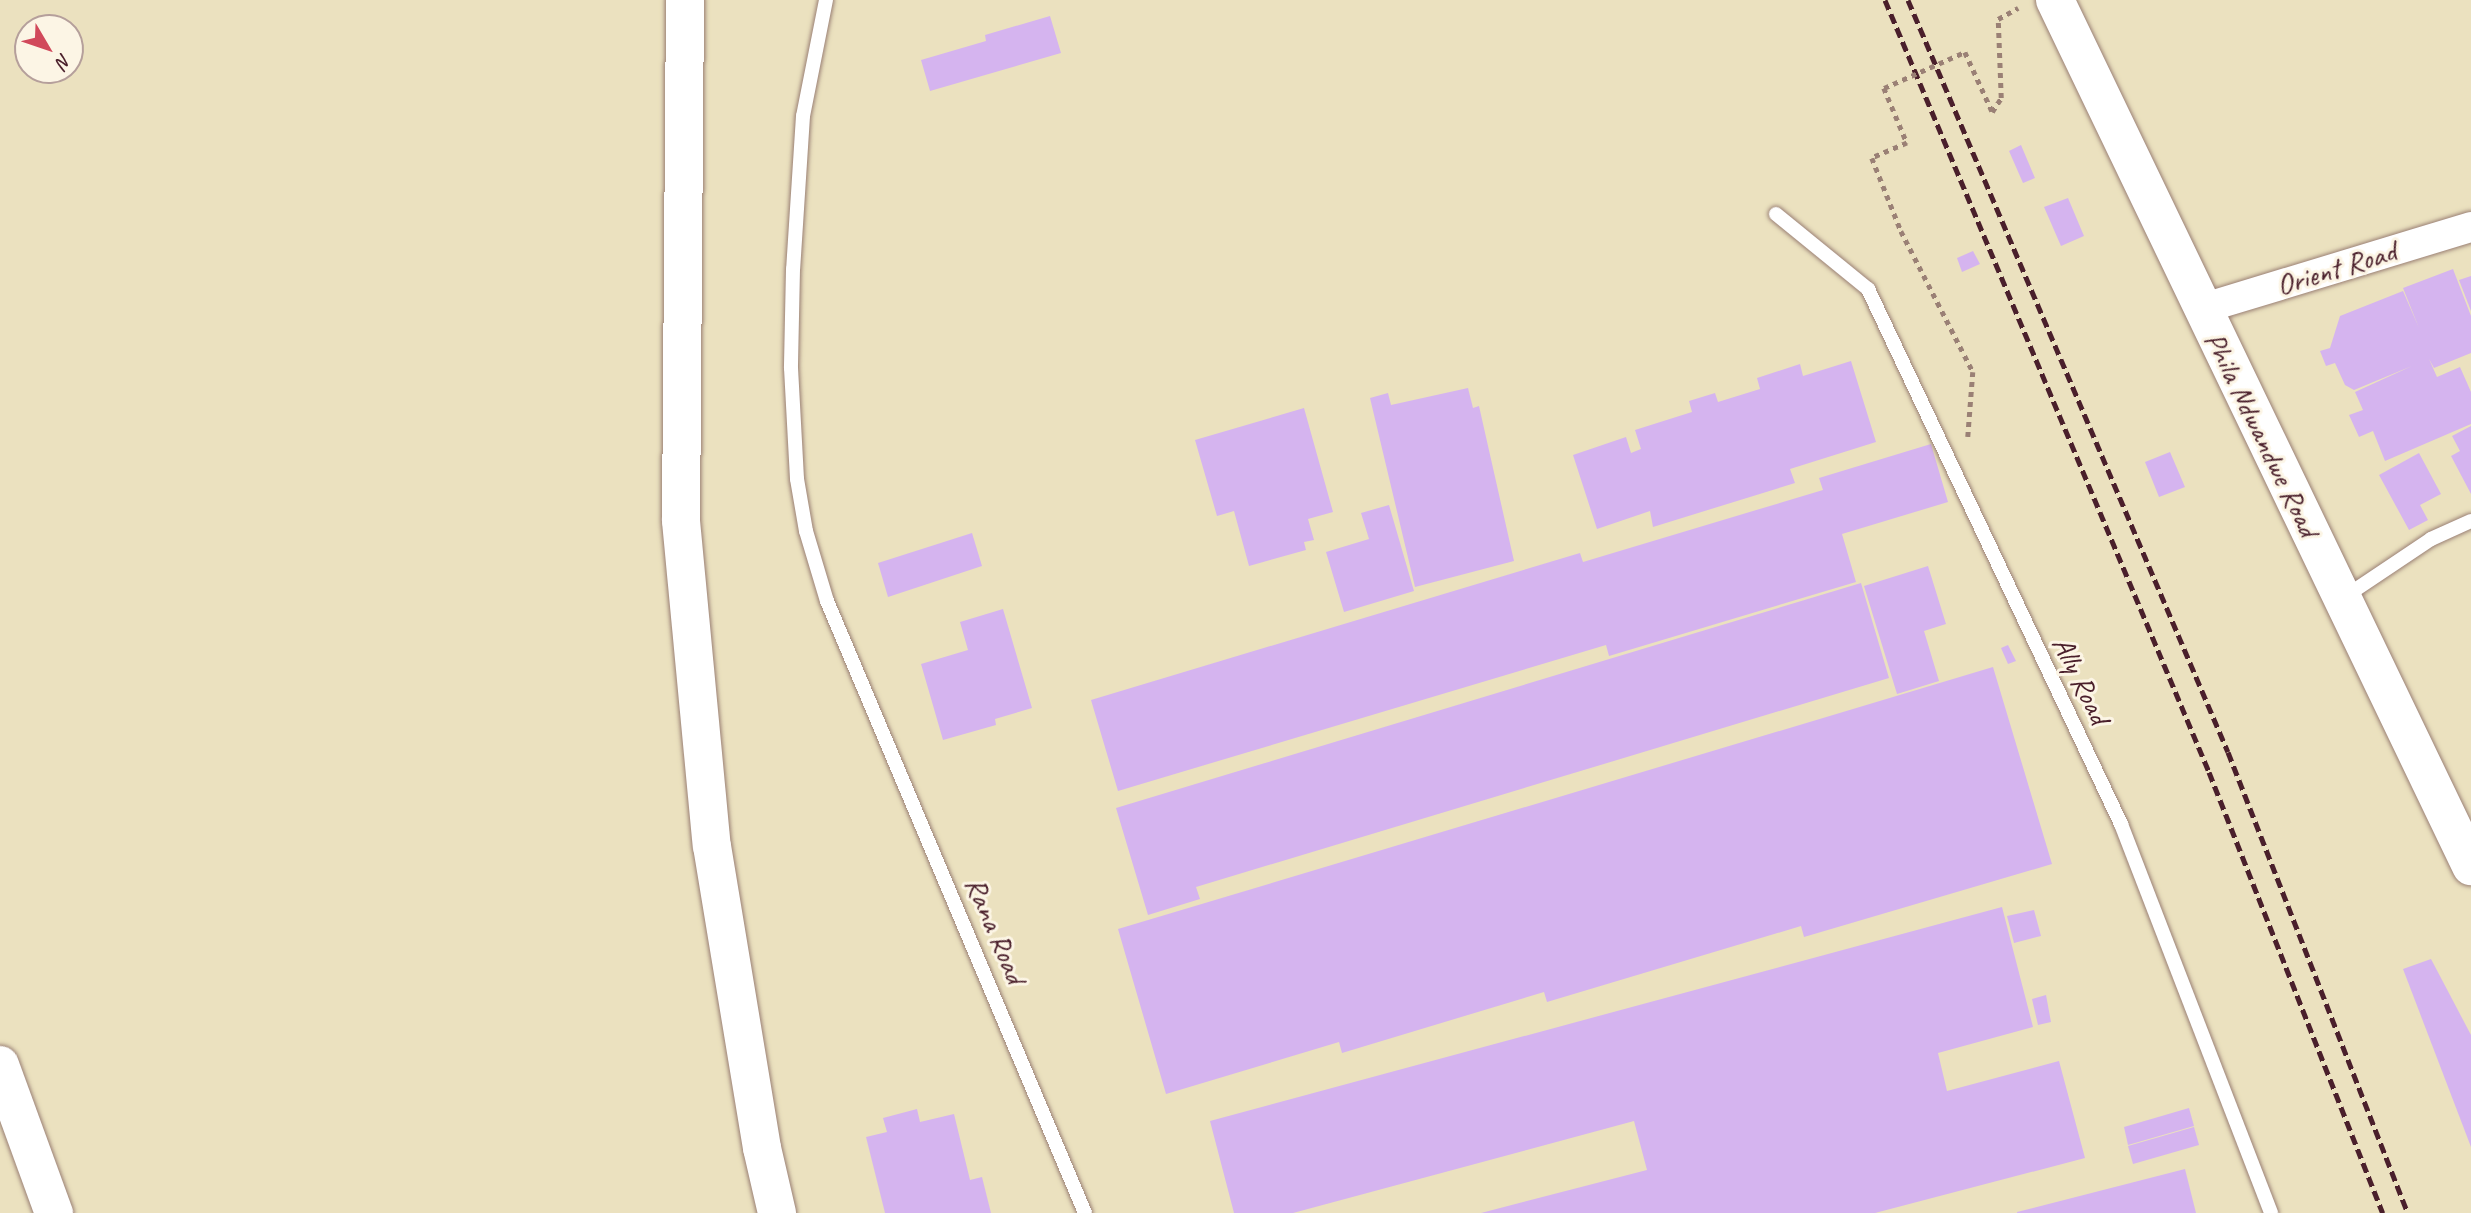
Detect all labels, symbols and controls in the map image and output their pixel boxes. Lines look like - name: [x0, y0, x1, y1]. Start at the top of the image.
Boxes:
- north arrow: [14, 14, 84, 84]
- text: N: [51, 49, 77, 73]
- street label: Orient Road: [2272, 233, 2400, 303]
- street label: Phila Ndwandwe Road: [2197, 325, 2327, 543]
- street label: Ally Road: [2044, 630, 2118, 730]
- street label: Rana Road: [958, 871, 1034, 989]

